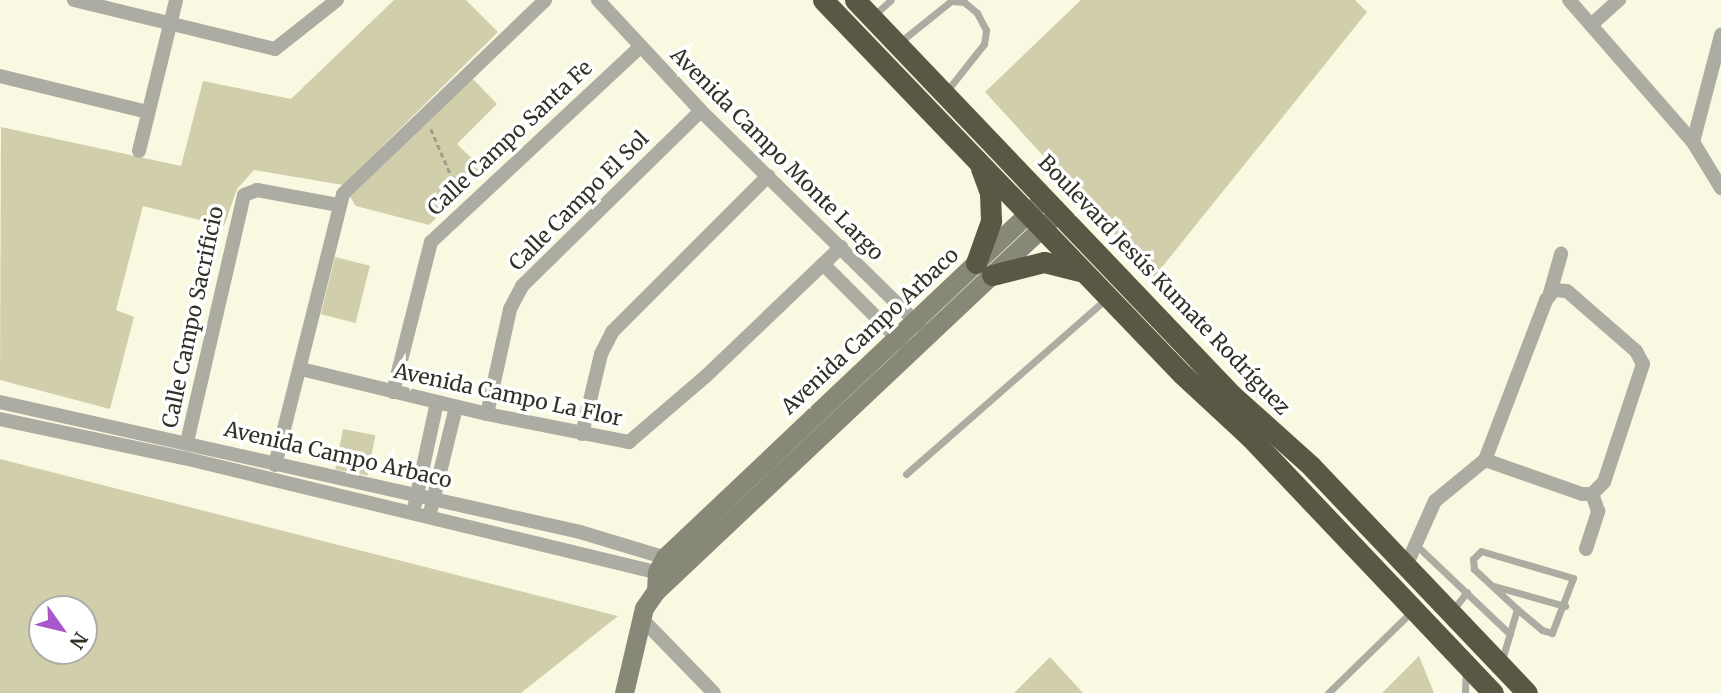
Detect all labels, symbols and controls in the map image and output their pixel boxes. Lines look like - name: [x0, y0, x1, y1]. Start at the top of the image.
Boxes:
- street label: Avenida Campo Monte Largo: [665, 42, 889, 266]
- street label: Calle Campo Santa Fe: [423, 55, 597, 221]
- street label: Calle Campo El Sol: [504, 126, 654, 276]
- street label: Boulevard Jesús Kumate Rodríguez: [1033, 150, 1295, 420]
- street label: Calle Campo Sacrificio: [157, 204, 229, 430]
- street label: Avenida Campo Arbaco: [776, 242, 964, 420]
- street label: Avenida Campo La Flor: [391, 358, 625, 432]
- street label: Avenida Campo Arbaco: [222, 417, 454, 493]
- north arrow: [28, 595, 98, 665]
- text: N: [65, 628, 93, 654]

